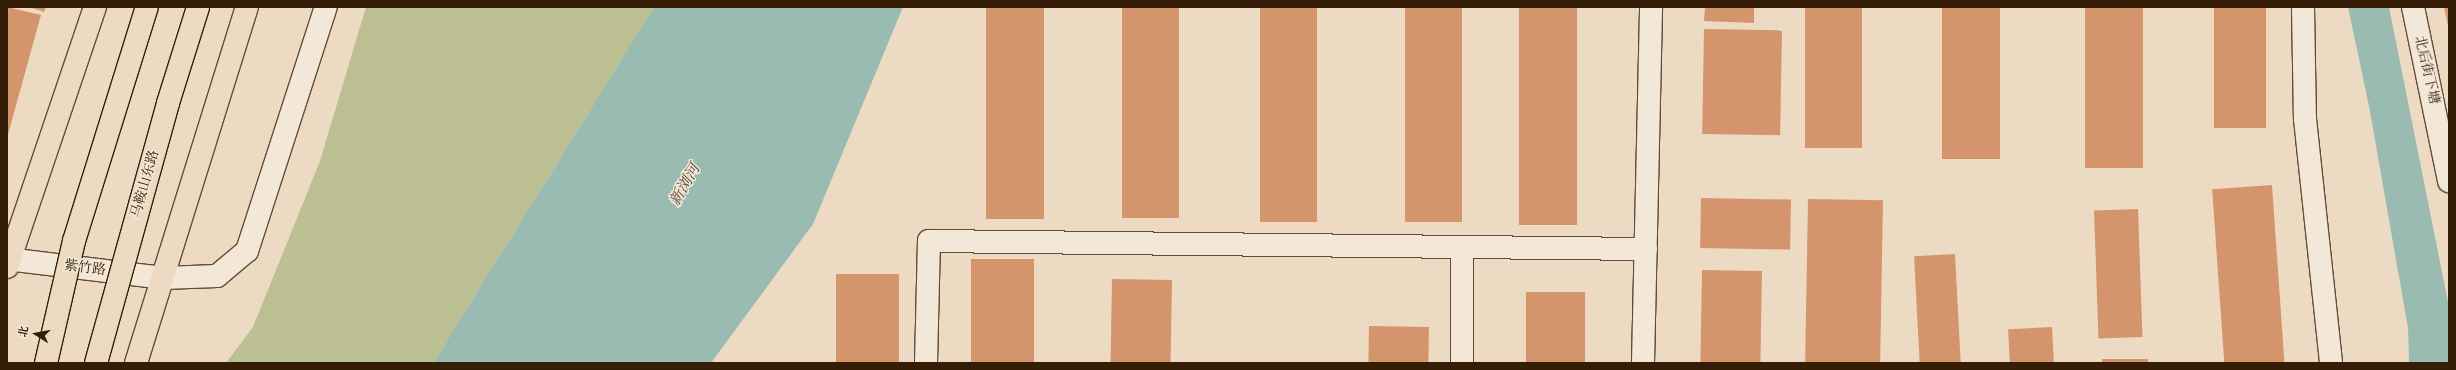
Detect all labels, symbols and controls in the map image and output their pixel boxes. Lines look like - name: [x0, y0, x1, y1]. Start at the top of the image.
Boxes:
- street label: 北后街下塘: [2411, 34, 2443, 106]
- street label: 马鞍山东路: [127, 148, 163, 220]
- water label: 新浏河: [666, 161, 704, 209]
- street label: 紫竹路: [63, 257, 107, 279]
- north arrow: [16, 314, 56, 354]
- text: 北: [15, 325, 32, 338]

